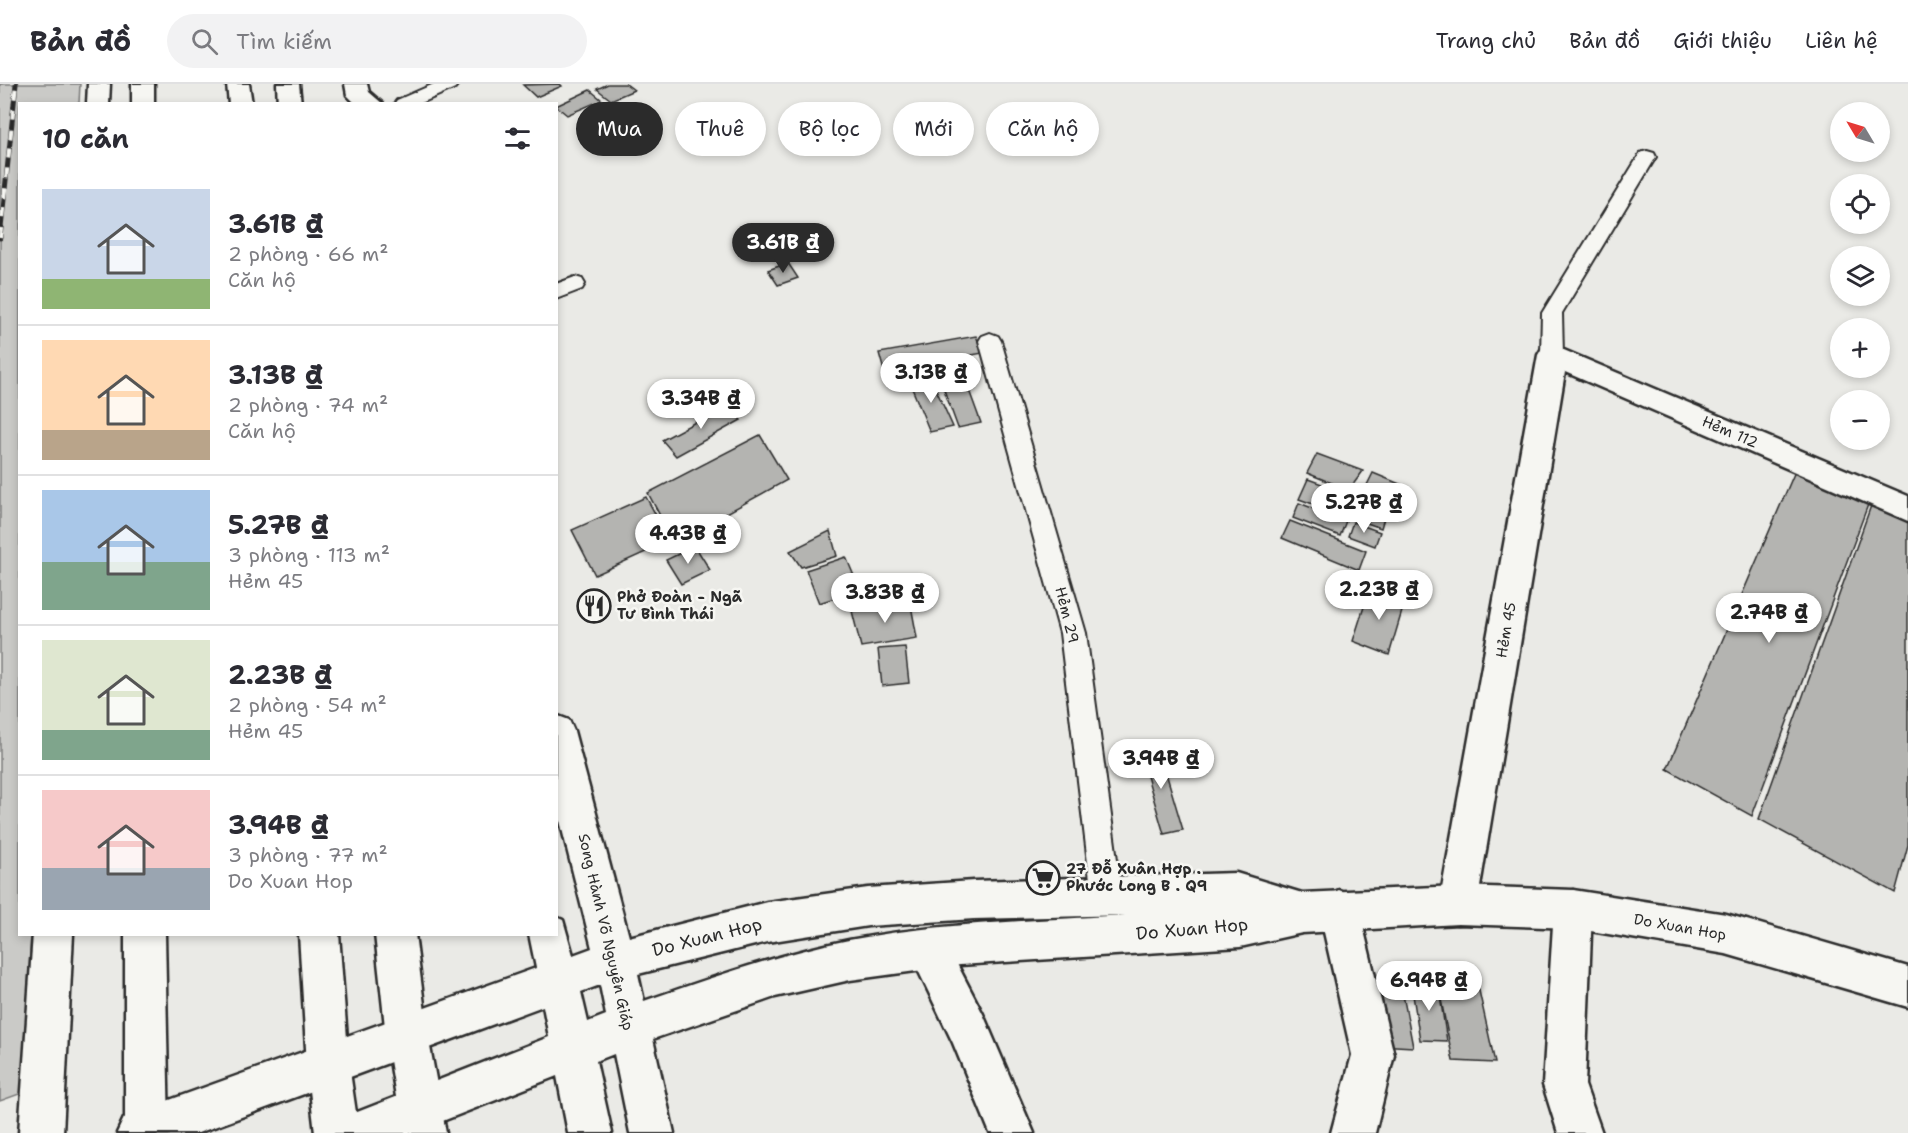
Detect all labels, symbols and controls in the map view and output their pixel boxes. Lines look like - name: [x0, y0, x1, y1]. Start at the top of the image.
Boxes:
- search box: [167, 14, 587, 68]
- text: Bản đồ: [30, 22, 131, 60]
- icon: search: [188, 25, 221, 58]
- text: Tìm kiếm: [236, 27, 332, 56]
- text: Trang chủ: [1436, 27, 1536, 55]
- text: Bản đồ: [1569, 27, 1640, 55]
- text: Giới thiệu: [1673, 27, 1772, 55]
- text: Liên hệ: [1805, 27, 1878, 55]
- chip: Mua: [576, 102, 663, 156]
- chip: Thuê: [675, 102, 766, 156]
- chip: Bộ lọc: [778, 102, 881, 156]
- chip: Mới: [893, 102, 974, 156]
- chip: Căn hộ: [986, 102, 1099, 156]
- north arrow: [1830, 102, 1890, 162]
- map controls: [1830, 102, 1890, 450]
- text: 10 căn: [42, 121, 129, 156]
- icon: filters: [501, 122, 534, 155]
- button: locate: [1830, 174, 1890, 234]
- text: 3.61B ₫: [228, 206, 324, 241]
- icon: home: [90, 213, 162, 285]
- pin: 3.61B ₫: [728, 223, 838, 274]
- text: 3.61B ₫: [746, 229, 820, 255]
- text: 2 phòng · 66 m²: [228, 241, 388, 267]
- button: layers: [1830, 246, 1890, 306]
- text: Căn hộ: [228, 267, 296, 293]
- button: +: [1830, 318, 1890, 378]
- pin: 3.13B ₫: [876, 353, 986, 404]
- text: 3.13B ₫: [228, 357, 323, 392]
- text: 3.13B ₫: [894, 359, 968, 385]
- icon: home: [90, 364, 162, 436]
- pin: 3.34B ₫: [646, 379, 756, 430]
- text: 3.34B ₫: [661, 385, 741, 411]
- button: −: [1830, 390, 1890, 450]
- text: 2 phòng · 74 m²: [228, 392, 388, 418]
- street label: Hẻm 112: [1699, 411, 1761, 453]
- text: Căn hộ: [228, 418, 296, 444]
- pin: 5.27B ₫: [1309, 483, 1419, 534]
- text: 5.27B ₫: [1325, 489, 1403, 515]
- text: 5.27B ₫: [228, 507, 329, 542]
- icon: home: [90, 514, 162, 586]
- pin: 4.43B ₫: [633, 514, 743, 565]
- text: 4.43B ₫: [649, 520, 727, 546]
- text: 3 phòng · 113 m²: [228, 542, 390, 568]
- text: Hẻm 45: [228, 568, 303, 594]
- pin: 2.23B ₫: [1324, 570, 1434, 621]
- pin: 3.83B ₫: [830, 573, 940, 624]
- text: 2.23B ₫: [1339, 576, 1419, 602]
- text: 3.83B ₫: [845, 579, 925, 605]
- street label: Hẻm 29: [1050, 585, 1084, 645]
- place label: Phở Đoàn - Ngã Tư Bình Thái: [617, 587, 743, 624]
- restaurant icon: Phở Đoàn - Ngã Tư Bình Thái: [576, 588, 612, 624]
- pin: 2.74B ₫: [1714, 593, 1824, 644]
- text: 2.74B ₫: [1730, 599, 1808, 625]
- street label: Hẻm 45: [1491, 600, 1521, 660]
- text: 2.23B ₫: [228, 657, 333, 692]
- icon: home: [90, 664, 162, 736]
- text: 2 phòng · 54 m²: [228, 692, 387, 718]
- text: Hẻm 45: [228, 718, 303, 744]
- pin: 3.94B ₫: [1106, 739, 1216, 790]
- text: 3.94B ₫: [1122, 745, 1200, 771]
- text: 3.94B ₫: [228, 807, 329, 842]
- icon: home: [90, 814, 162, 886]
- street label: Song Hành Võ Nguyên Giáp: [574, 832, 638, 1032]
- text: 3 phòng · 77 m²: [228, 842, 388, 868]
- place label: 27 Đỗ Xuân Hợp . Phước Long B . Q9: [1066, 859, 1207, 896]
- supermarket icon: 27 Đỗ Xuân Hợp . Phước Long B . Q9: [1025, 860, 1061, 896]
- text: Do Xuan Hop: [228, 868, 353, 894]
- street label: Do Xuan Hop: [1632, 909, 1728, 945]
- street label: Do Xuan Hop: [650, 912, 764, 962]
- street label: Do Xuan Hop: [1135, 912, 1249, 946]
- pin: 6.94B ₫: [1374, 961, 1484, 1012]
- text: 6.94B ₫: [1390, 967, 1468, 993]

